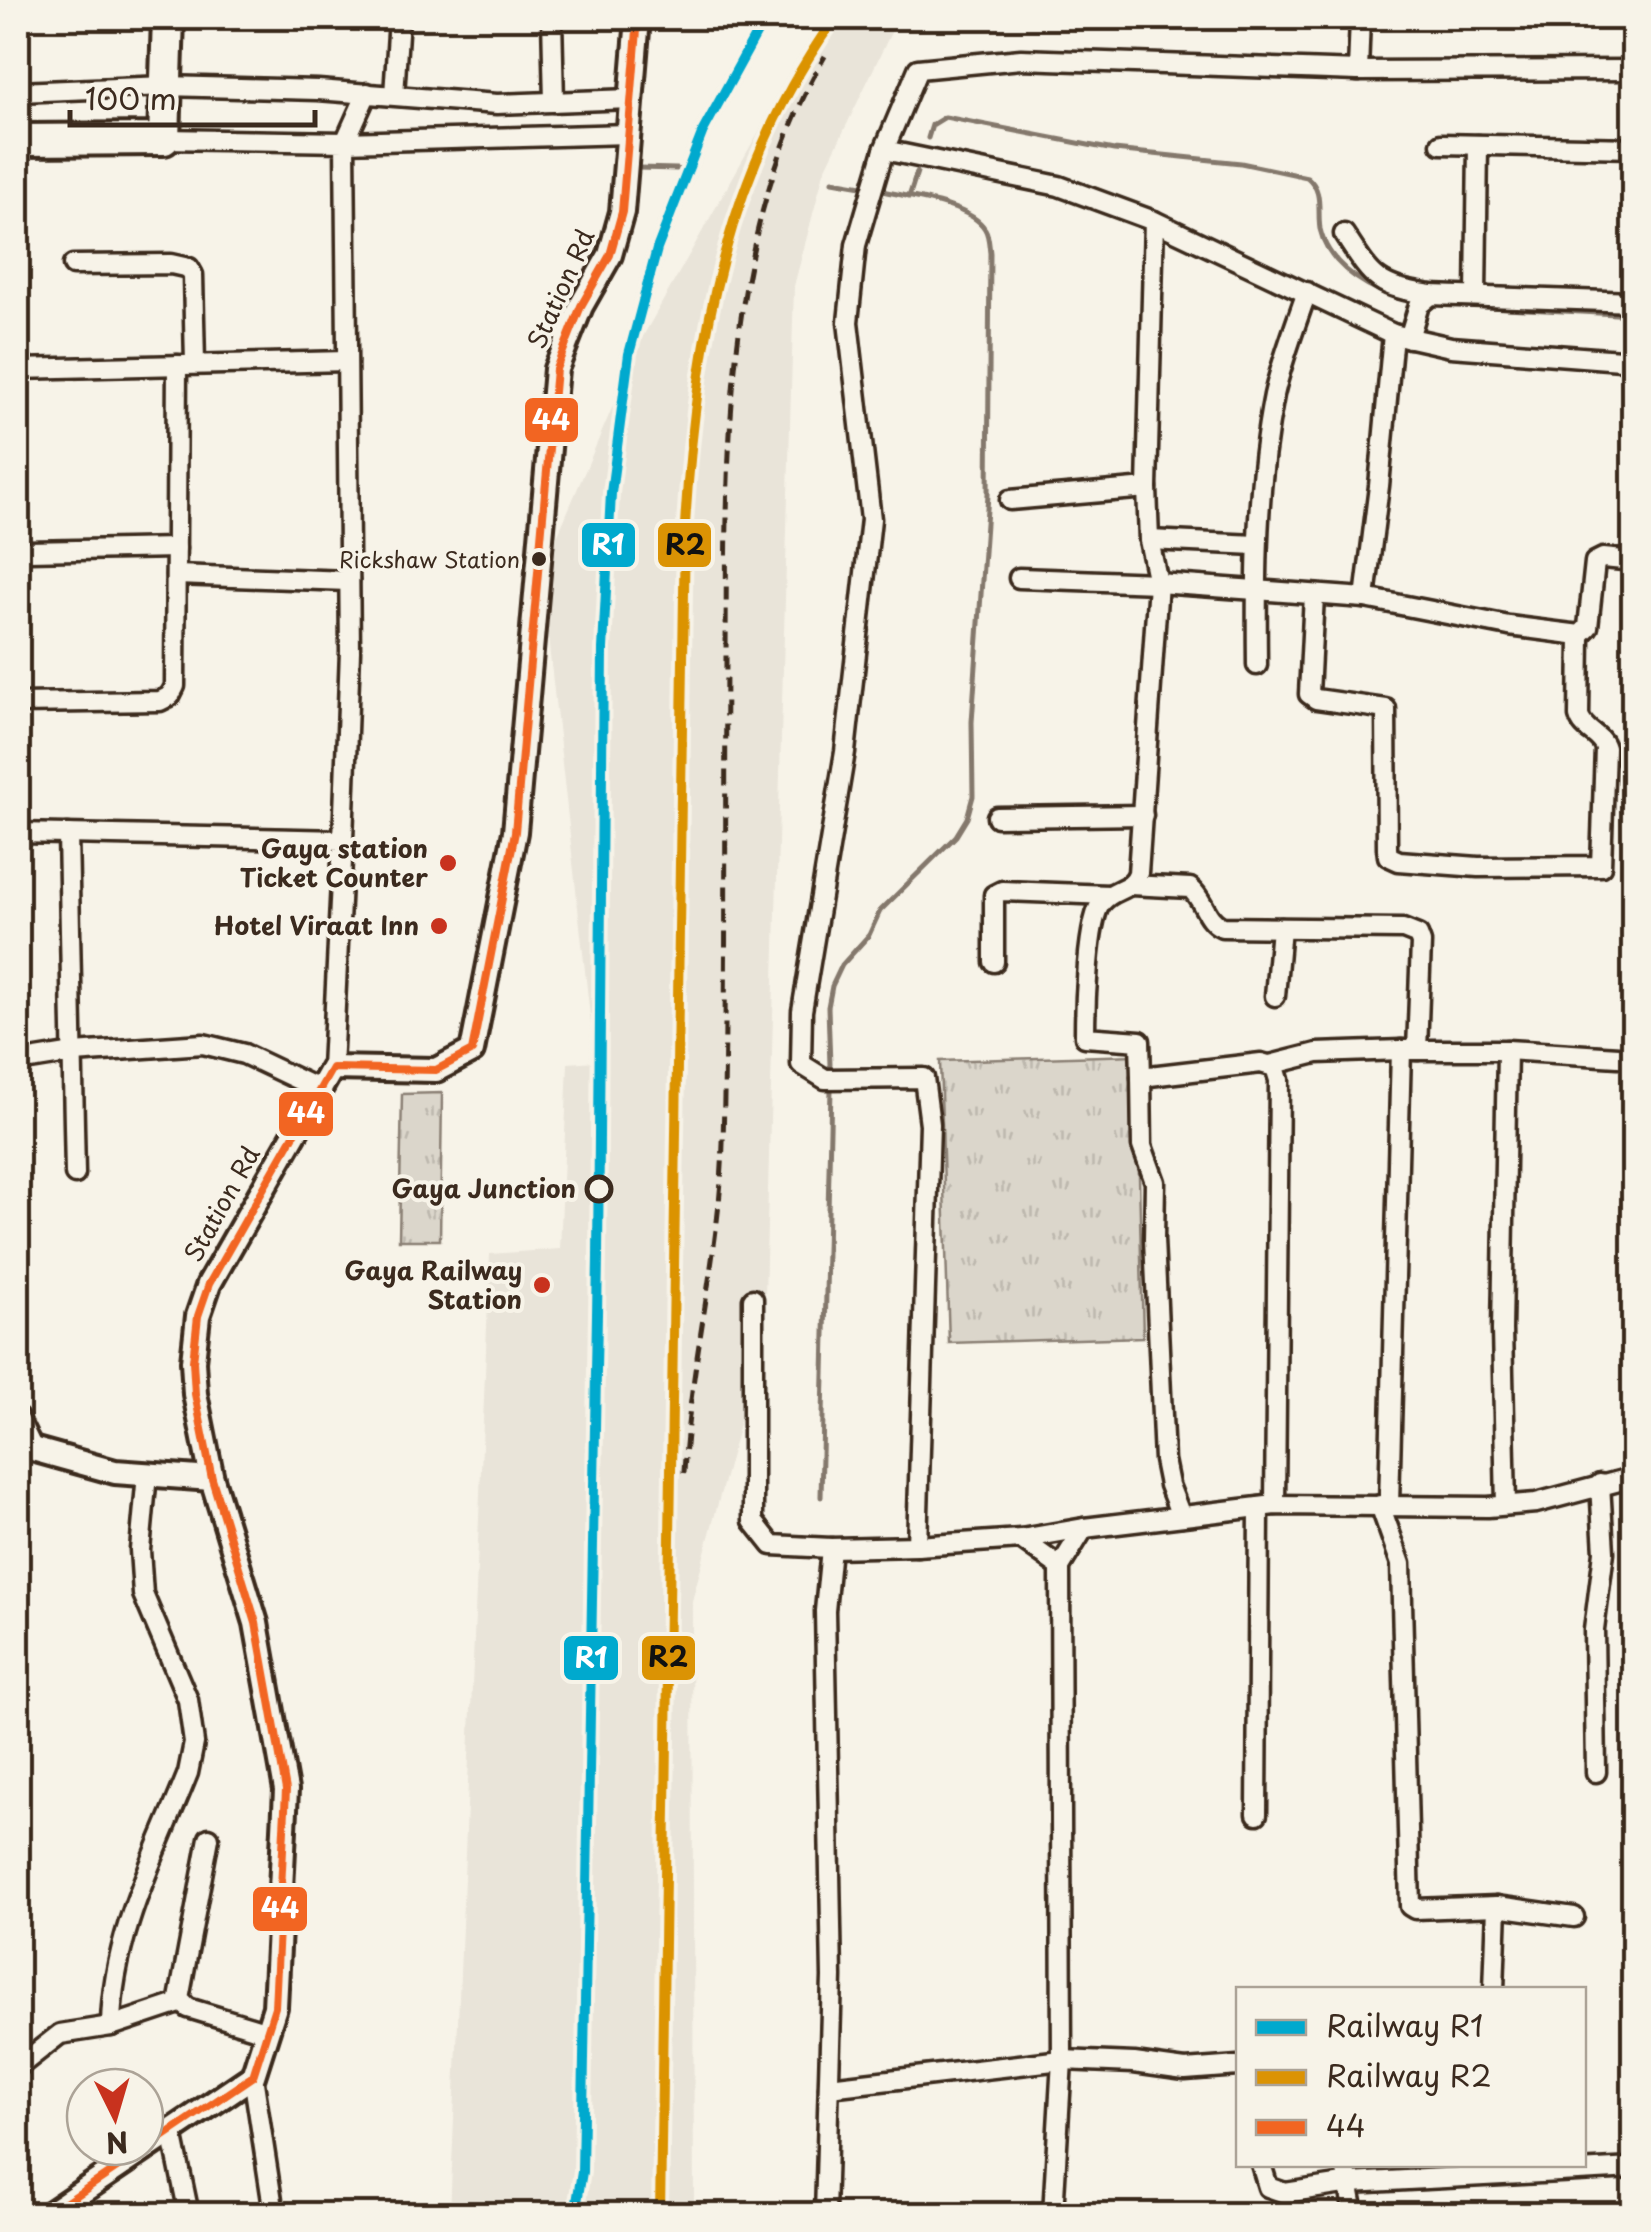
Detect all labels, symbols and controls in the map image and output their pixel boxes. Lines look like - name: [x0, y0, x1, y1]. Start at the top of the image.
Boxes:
- scale bar: [70, 65, 315, 127]
- text: 100 m: [85, 75, 177, 120]
- street label: Station Rd: [517, 223, 603, 354]
- line badge: 44: [523, 396, 580, 444]
- text: 44: [532, 397, 570, 440]
- line badge: R1: [580, 521, 637, 569]
- line badge: R2: [656, 521, 713, 569]
- text: R1: [592, 522, 624, 565]
- text: R2: [665, 522, 705, 565]
- place label: Rickshaw Station: [339, 542, 520, 575]
- marker: Rickshaw Station: [529, 549, 549, 569]
- place label: Gaya station Ticket Counter: [240, 829, 428, 896]
- marker: Gaya station Ticket Counter: [437, 852, 459, 874]
- place label: Hotel Viraat Inn: [214, 906, 419, 944]
- marker: Hotel Viraat Inn: [428, 915, 450, 937]
- line badge: 44: [277, 1090, 335, 1138]
- text: 44: [287, 1090, 325, 1133]
- street label: Station Rd: [174, 1139, 269, 1268]
- place label: Gaya Junction: [391, 1169, 576, 1207]
- marker: Gaya Junction: [586, 1176, 612, 1202]
- place label: Gaya Railway Station: [344, 1251, 522, 1318]
- marker: Gaya Railway Station: [531, 1274, 553, 1296]
- line badge: R1: [562, 1634, 620, 1682]
- line badge: R2: [640, 1634, 697, 1682]
- text: R2: [648, 1634, 688, 1677]
- text: R1: [575, 1635, 607, 1678]
- line badge: 44: [251, 1885, 309, 1933]
- text: 44: [261, 1885, 299, 1928]
- legend: [1236, 1987, 1586, 2167]
- text: Railway R1: [1326, 2002, 1483, 2047]
- text: Railway R2: [1326, 2052, 1492, 2097]
- north arrow: [65, 2067, 165, 2167]
- text: 44: [1326, 2102, 1366, 2147]
- text: N: [104, 2121, 130, 2166]

